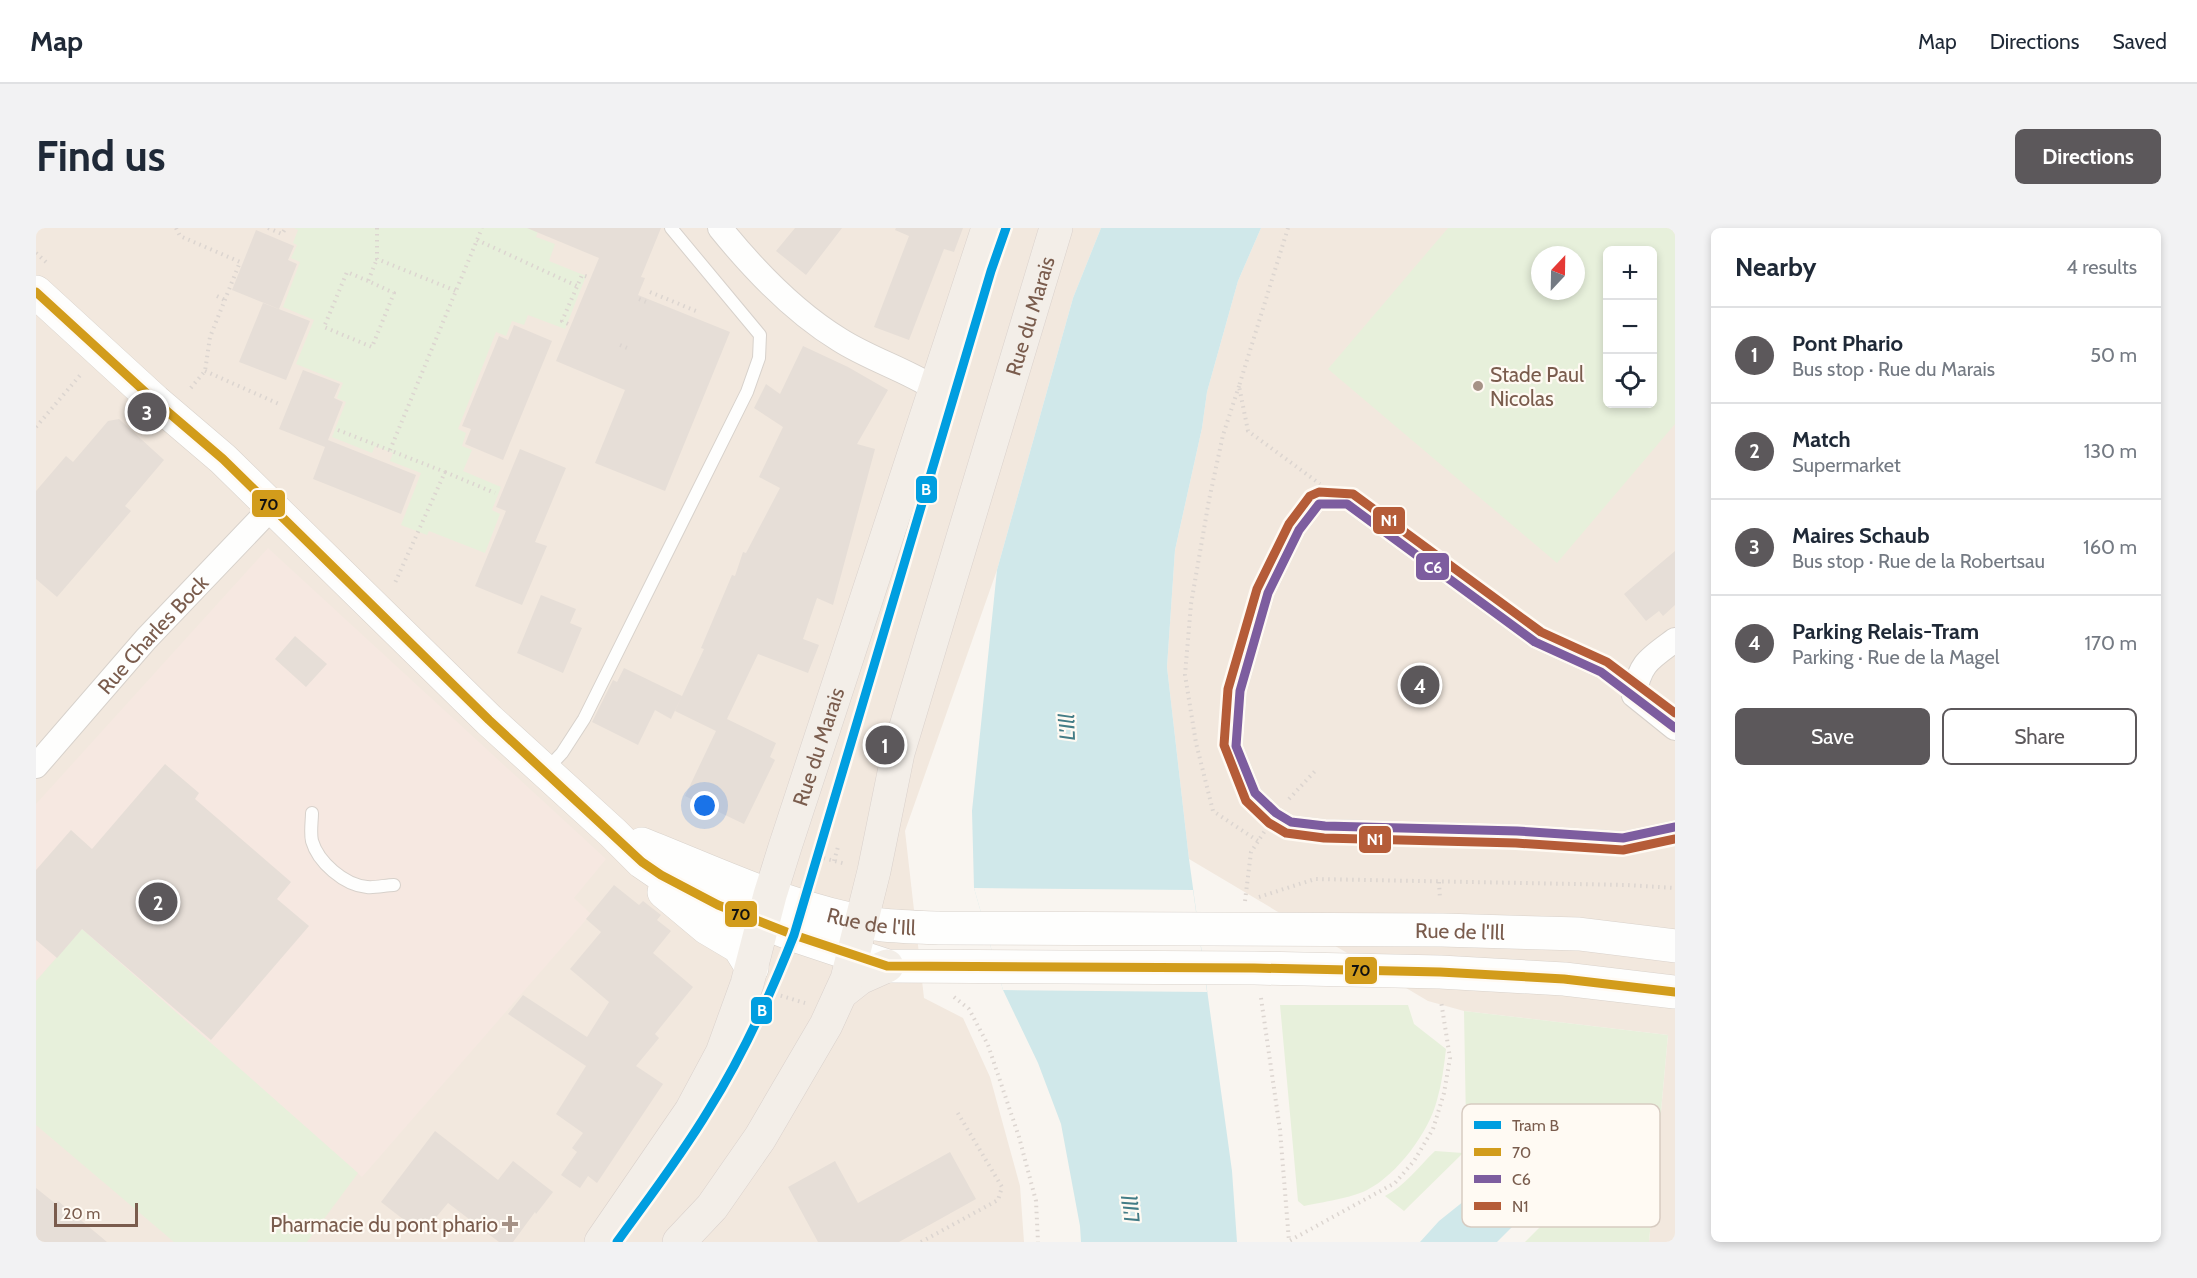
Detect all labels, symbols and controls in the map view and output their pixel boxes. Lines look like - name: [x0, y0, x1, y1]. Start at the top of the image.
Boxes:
- text: Map: [30, 24, 83, 58]
- text: Map: [1918, 29, 1957, 54]
- text: Directions: [1990, 29, 2079, 54]
- text: Saved: [2112, 29, 2167, 54]
- button: Directions: [2015, 129, 2161, 184]
- text: Find us: [36, 130, 165, 182]
- north arrow: [1531, 246, 1585, 300]
- map controls: [1603, 246, 1657, 408]
- button: +: [1603, 246, 1657, 300]
- text: Nearby: [1735, 251, 1816, 283]
- street label: Rue du Marais: [1000, 253, 1059, 378]
- text: 4 results: [2066, 255, 2137, 279]
- button: −: [1603, 300, 1657, 354]
- text: Pont Phario: [1792, 330, 1903, 357]
- text: 1: [1751, 343, 1758, 367]
- text: 50 m: [2090, 343, 2137, 367]
- button: locate: [1603, 354, 1657, 408]
- text: Bus stop · Rue du Marais: [1792, 357, 1995, 381]
- place label: Stade Paul Nicolas: [1490, 362, 1584, 411]
- marker: Stade Paul Nicolas: [1471, 379, 1485, 393]
- pin: 3: [128, 390, 166, 435]
- text: Match: [1792, 426, 1851, 453]
- text: 2: [1749, 439, 1760, 463]
- text: 130 m: [2084, 439, 2137, 463]
- text: Supermarket: [1792, 453, 1901, 477]
- line badge: B: [915, 475, 938, 504]
- text: B: [921, 480, 931, 499]
- line badge: 70: [251, 489, 286, 518]
- text: 70: [259, 495, 279, 514]
- line badge: N1: [1372, 506, 1406, 535]
- text: N1: [1380, 511, 1398, 530]
- text: Maires Schaub: [1792, 522, 1930, 549]
- text: 3: [1749, 535, 1760, 559]
- text: 160 m: [2083, 535, 2137, 559]
- text: Bus stop · Rue de la Robertsau: [1792, 549, 2045, 573]
- line badge: C6: [1415, 552, 1450, 581]
- text: C6: [1424, 558, 1442, 577]
- street label: Rue Charles Bock: [92, 569, 213, 699]
- text: Parking Relais-Tram: [1792, 618, 1979, 645]
- text: 4: [1748, 631, 1761, 655]
- text: 170 m: [2085, 631, 2137, 655]
- text: Parking · Rue de la Magel: [1792, 645, 2000, 669]
- pin: 4: [1400, 662, 1440, 708]
- street label: Rue du Marais: [787, 684, 849, 809]
- button: Save: [1735, 708, 1930, 765]
- button: Share: [1942, 708, 2137, 765]
- water label: L'Ill: [1053, 712, 1081, 741]
- pin: 1: [866, 722, 904, 768]
- your location: [690, 791, 719, 820]
- line badge: N1: [1358, 825, 1392, 854]
- text: N1: [1366, 830, 1384, 849]
- pin: 2: [138, 880, 178, 924]
- line badge: 70: [724, 900, 758, 928]
- street label: Rue de l'Ill: [824, 902, 916, 940]
- text: 70: [731, 905, 751, 924]
- street label: Rue de l'Ill: [1415, 917, 1505, 944]
- line badge: 70: [1344, 956, 1378, 985]
- text: 70: [1351, 961, 1371, 980]
- line badge: B: [750, 996, 773, 1025]
- text: B: [757, 1001, 767, 1020]
- legend: [1462, 1104, 1660, 1227]
- text: Tram B: [1512, 1116, 1559, 1135]
- text: 70: [1512, 1143, 1531, 1162]
- text: C6: [1512, 1170, 1531, 1189]
- water label: L'Ill: [1116, 1194, 1146, 1224]
- text: N1: [1512, 1197, 1528, 1216]
- scale bar: [54, 1200, 138, 1228]
- text: 20 m: [63, 1204, 100, 1223]
- place label: Pharmacie du pont phario: [270, 1212, 498, 1237]
- marker: Pharmacie du pont phario: [503, 1217, 517, 1231]

